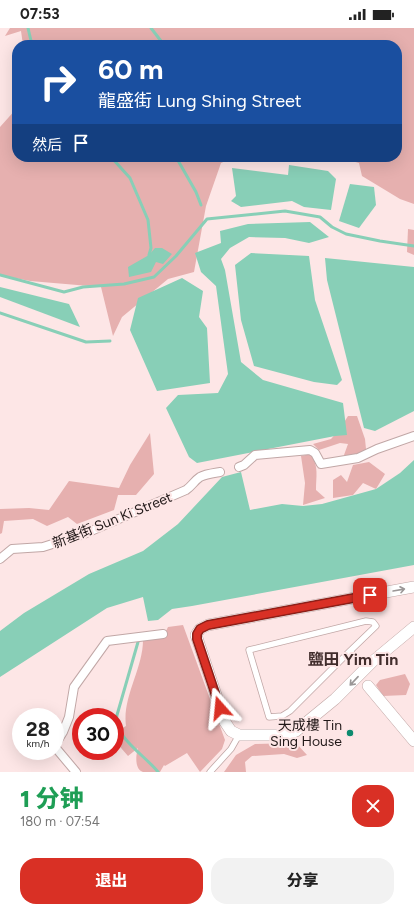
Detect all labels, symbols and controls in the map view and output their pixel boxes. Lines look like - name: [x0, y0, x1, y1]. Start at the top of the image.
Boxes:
- text: 07:53: [20, 5, 60, 23]
- text: 60 m: [98, 52, 163, 86]
- icon: right: [32, 56, 84, 108]
- text: 龍盛街 Lung Shing Street: [98, 90, 302, 112]
- icon: arrive: [70, 132, 92, 154]
- text: 然后: [32, 136, 62, 154]
- street label: 新基街 Sun Ki Street: [50, 489, 175, 552]
- pin: [353, 578, 387, 612]
- icon: arrive: [359, 584, 381, 606]
- one-way arrow: [392, 586, 405, 594]
- district label: 鹽田 Yim Tin: [308, 650, 398, 669]
- one-way arrow: [349, 676, 359, 686]
- position arrow: [199, 687, 241, 729]
- speed limit sign: 30: [72, 708, 124, 760]
- text: 28: [26, 717, 50, 741]
- place label: 天成樓 Tin Sing House: [270, 717, 342, 750]
- marker: 天成樓 Tin Sing House: [345, 728, 355, 738]
- text: km/h: [27, 737, 49, 750]
- text: 1 分钟: [20, 784, 84, 813]
- button: close: [352, 785, 394, 827]
- text: 180 m · 07:54: [20, 814, 100, 829]
- button: 退出: [20, 858, 203, 904]
- button: 分享: [211, 858, 394, 904]

